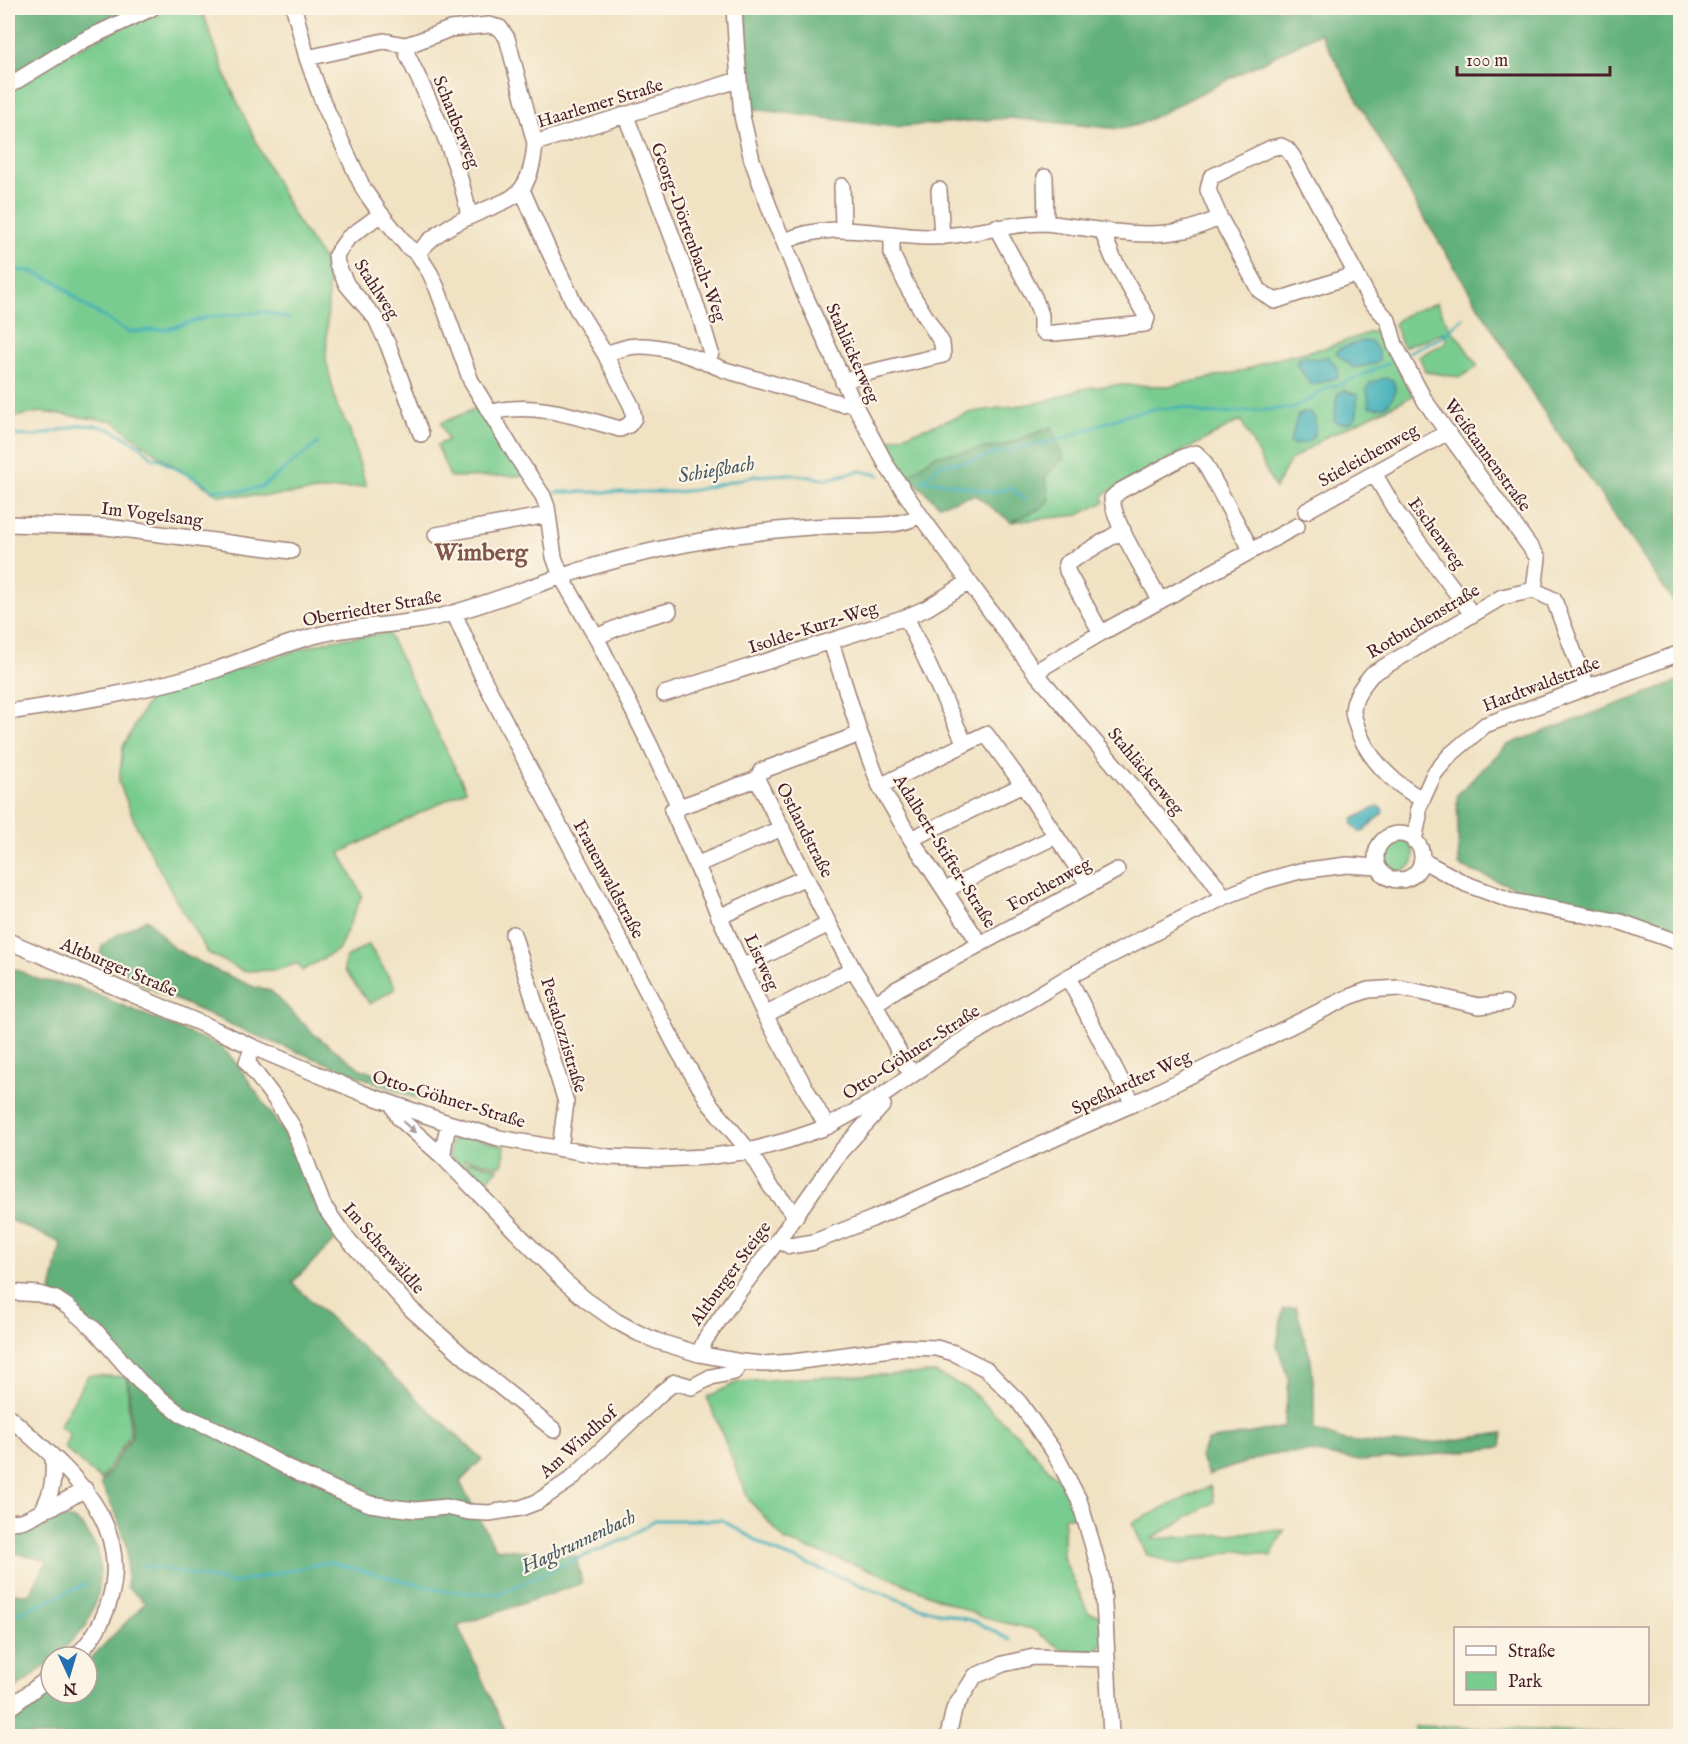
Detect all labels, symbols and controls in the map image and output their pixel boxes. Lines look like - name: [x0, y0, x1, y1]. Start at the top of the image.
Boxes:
- scale bar: [1457, 39, 1610, 77]
- text: 100 m: [1466, 50, 1508, 73]
- street label: Schauberweg: [427, 73, 485, 172]
- street label: Haarlemer Straße: [535, 74, 666, 135]
- street label: Georg-Dörtenbach-Weg: [644, 140, 731, 325]
- street label: Stahlweg: [348, 255, 404, 324]
- street label: Stahläckerweg: [819, 300, 884, 408]
- street label: Weißtannenstraße: [1438, 395, 1535, 517]
- street label: Stieleichenweg: [1315, 419, 1423, 493]
- water label: Schießbach: [676, 451, 757, 489]
- street label: Eschenweg: [1402, 493, 1470, 575]
- street label: Im Vogelsang: [100, 498, 204, 533]
- district label: Wimberg: [433, 538, 529, 569]
- street label: Rotbuchenstraße: [1363, 579, 1485, 665]
- street label: Oberriedter Straße: [301, 586, 444, 633]
- street label: Isolde-Kurz-Weg: [746, 597, 881, 660]
- street label: Hardtwaldstraße: [1479, 652, 1604, 718]
- street label: Stahläckerweg: [1102, 723, 1188, 821]
- street label: Adalbert-Stifter-Straße: [887, 770, 1000, 933]
- street label: Ostlandstraße: [770, 779, 837, 882]
- street label: Frauenwaldstraße: [567, 816, 649, 943]
- street label: Forchenweg: [1004, 853, 1096, 918]
- street label: Listweg: [738, 931, 784, 995]
- street label: Altburger Straße: [56, 933, 180, 1003]
- street label: Pestalozzistraße: [534, 975, 591, 1096]
- street label: Otto-Göhner-Straße: [839, 1000, 985, 1106]
- street label: Speßhardter Weg: [1068, 1046, 1195, 1121]
- street label: Otto-Göhner-Straße: [369, 1066, 528, 1135]
- one-way arrow: [401, 1120, 416, 1133]
- street label: Im Scherwäldle: [337, 1198, 429, 1300]
- street label: Altburger Steige: [685, 1217, 777, 1332]
- street label: Am Windhof: [535, 1400, 625, 1485]
- water label: Hagbrunnenbach: [517, 1505, 641, 1581]
- legend: [1454, 1627, 1649, 1705]
- text: Straße: [1508, 1641, 1555, 1664]
- north arrow: [39, 1645, 99, 1705]
- text: Park: [1508, 1671, 1543, 1694]
- text: N: [62, 1677, 79, 1698]

